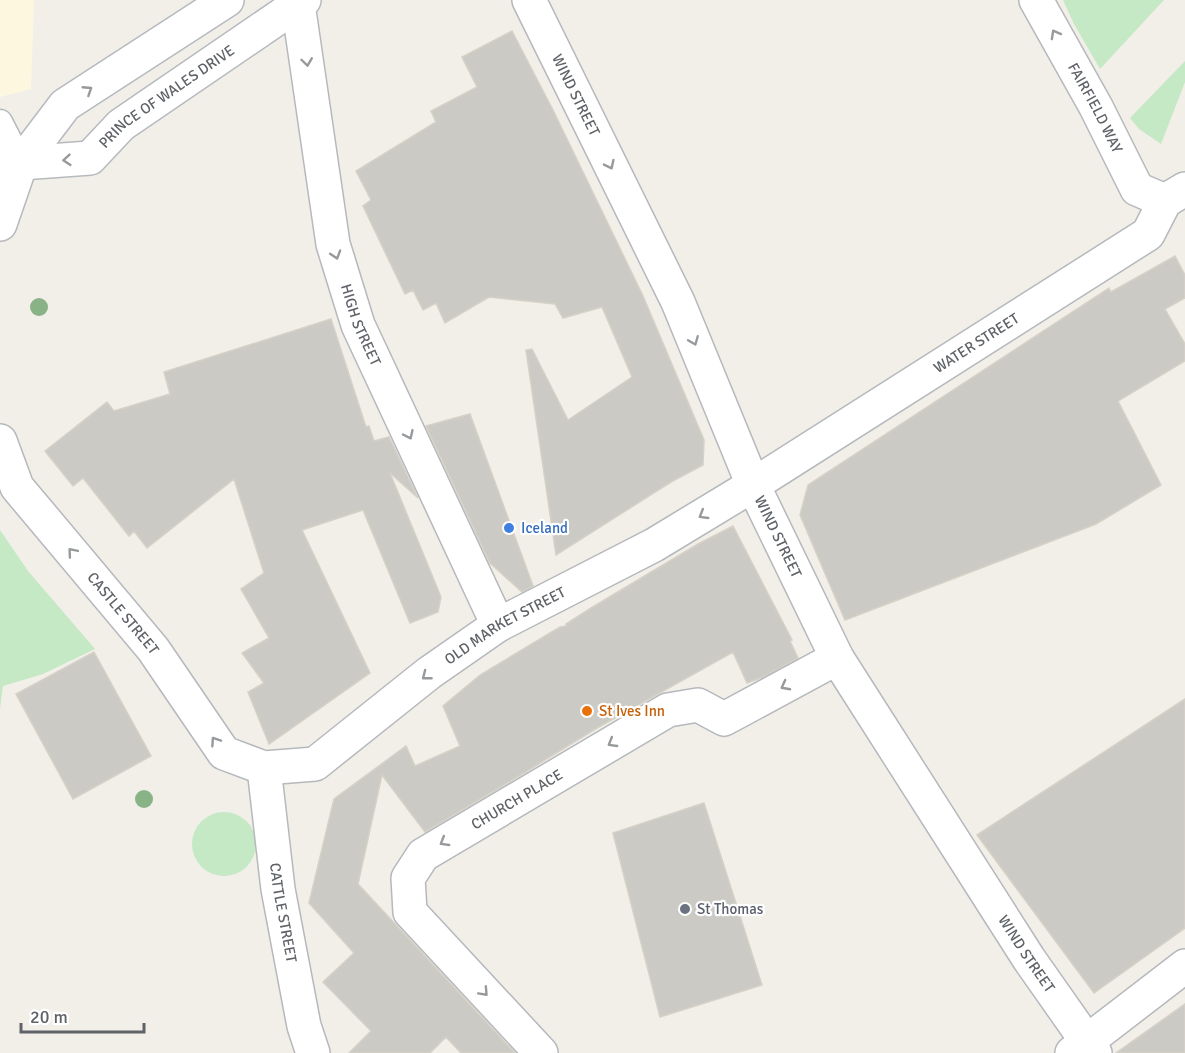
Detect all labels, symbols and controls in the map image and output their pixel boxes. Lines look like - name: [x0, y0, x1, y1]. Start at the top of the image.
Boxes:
- one-way arrow: [1051, 30, 1062, 41]
- street label: PRINCE OF WALES DRIVE: [95, 41, 238, 152]
- street label: WIND STREET: [548, 51, 604, 140]
- one-way arrow: [300, 58, 312, 67]
- street label: FAIRFIELD WAY: [1064, 60, 1127, 156]
- one-way arrow: [82, 85, 92, 97]
- one-way arrow: [63, 153, 72, 166]
- one-way arrow: [603, 159, 615, 170]
- one-way arrow: [329, 249, 341, 260]
- street label: HIGH STREET: [337, 282, 385, 369]
- street label: WATER STREET: [930, 309, 1023, 377]
- one-way arrow: [687, 335, 699, 346]
- one-way arrow: [402, 429, 414, 440]
- street label: WIND STREET: [751, 493, 806, 581]
- one-way arrow: [699, 507, 709, 519]
- place label: Iceland: [521, 519, 568, 537]
- marker: Iceland: [502, 521, 516, 535]
- one-way arrow: [68, 548, 79, 559]
- street label: CASTLE STREET: [83, 569, 163, 658]
- street label: OLD MARKET STREET: [441, 583, 569, 668]
- one-way arrow: [421, 669, 432, 680]
- one-way arrow: [781, 679, 791, 690]
- place label: St Ives Inn: [599, 702, 665, 720]
- marker: St Ives Inn: [580, 704, 594, 718]
- one-way arrow: [211, 736, 222, 747]
- one-way arrow: [608, 736, 618, 747]
- street label: CHURCH PLACE: [468, 765, 566, 834]
- one-way arrow: [440, 835, 450, 846]
- street label: CATTLE STREET: [266, 862, 301, 965]
- place label: St Thomas: [697, 900, 764, 918]
- marker: St Thomas: [678, 902, 692, 916]
- street label: WIND STREET: [994, 912, 1059, 996]
- one-way arrow: [477, 985, 488, 996]
- scale bar: [21, 996, 144, 1034]
- text: 20 m: [30, 1006, 68, 1028]

